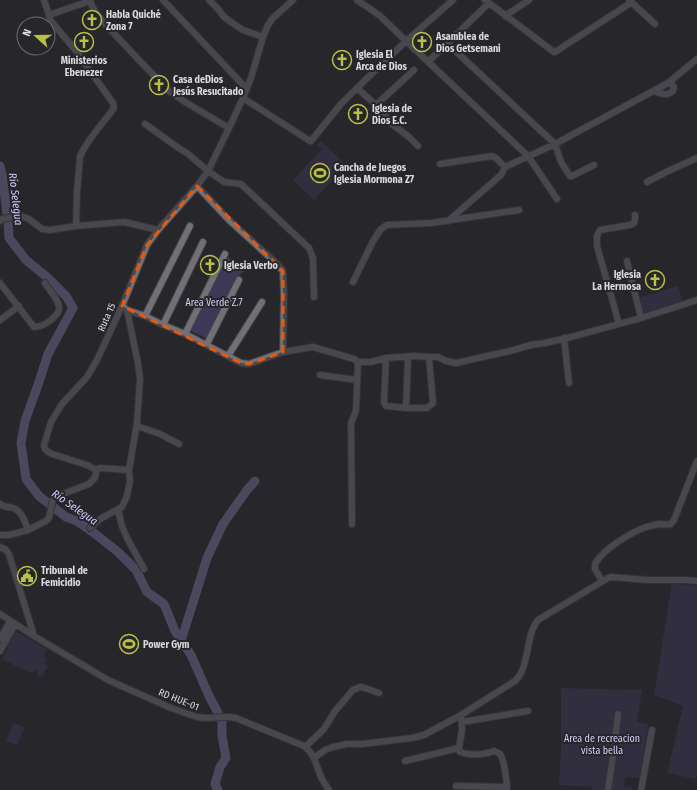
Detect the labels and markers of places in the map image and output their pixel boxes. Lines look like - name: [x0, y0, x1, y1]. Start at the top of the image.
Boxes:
- place label: Habla Quiché Zona 7: [106, 8, 161, 33]
- church icon: Habla Quiché Zona 7: [81, 9, 103, 31]
- church icon: Ministerios Ebenezer: [73, 31, 95, 53]
- church icon: Asamblea de Dios Getsemani: [411, 31, 433, 53]
- place label: Asamblea de Dios Getsemani: [435, 31, 501, 55]
- church icon: Iglesia El Arca de Dios: [331, 49, 353, 71]
- place label: Iglesia El Arca de Dios: [355, 49, 408, 73]
- place label: Ministerios Ebenezer: [61, 55, 108, 79]
- church icon: Casa deDios Jesús Resucitado: [148, 74, 170, 96]
- place label: Casa deDios Jesús Resucitado: [172, 74, 244, 98]
- church icon: Iglesia de Dios E.C.: [347, 103, 369, 125]
- place label: Iglesia de Dios E.C.: [372, 103, 412, 127]
- sports icon: Cancha de Juegos Iglesia Mormona Z7: [309, 162, 331, 184]
- place label: Cancha de Juegos Iglesia Mormona Z7: [334, 162, 415, 186]
- church icon: Iglesia Verbo: [199, 254, 221, 276]
- place label: Iglesia Verbo: [224, 260, 279, 272]
- place label: Iglesia La Hermosa: [592, 269, 641, 293]
- church icon: Iglesia La Hermosa: [644, 269, 666, 291]
- public building icon: Tribunal de Femicidio: [16, 565, 38, 587]
- place label: Tribunal de Femicidio: [41, 565, 88, 589]
- sports icon: Power Gym: [118, 633, 140, 655]
- place label: Power Gym: [143, 639, 190, 651]

